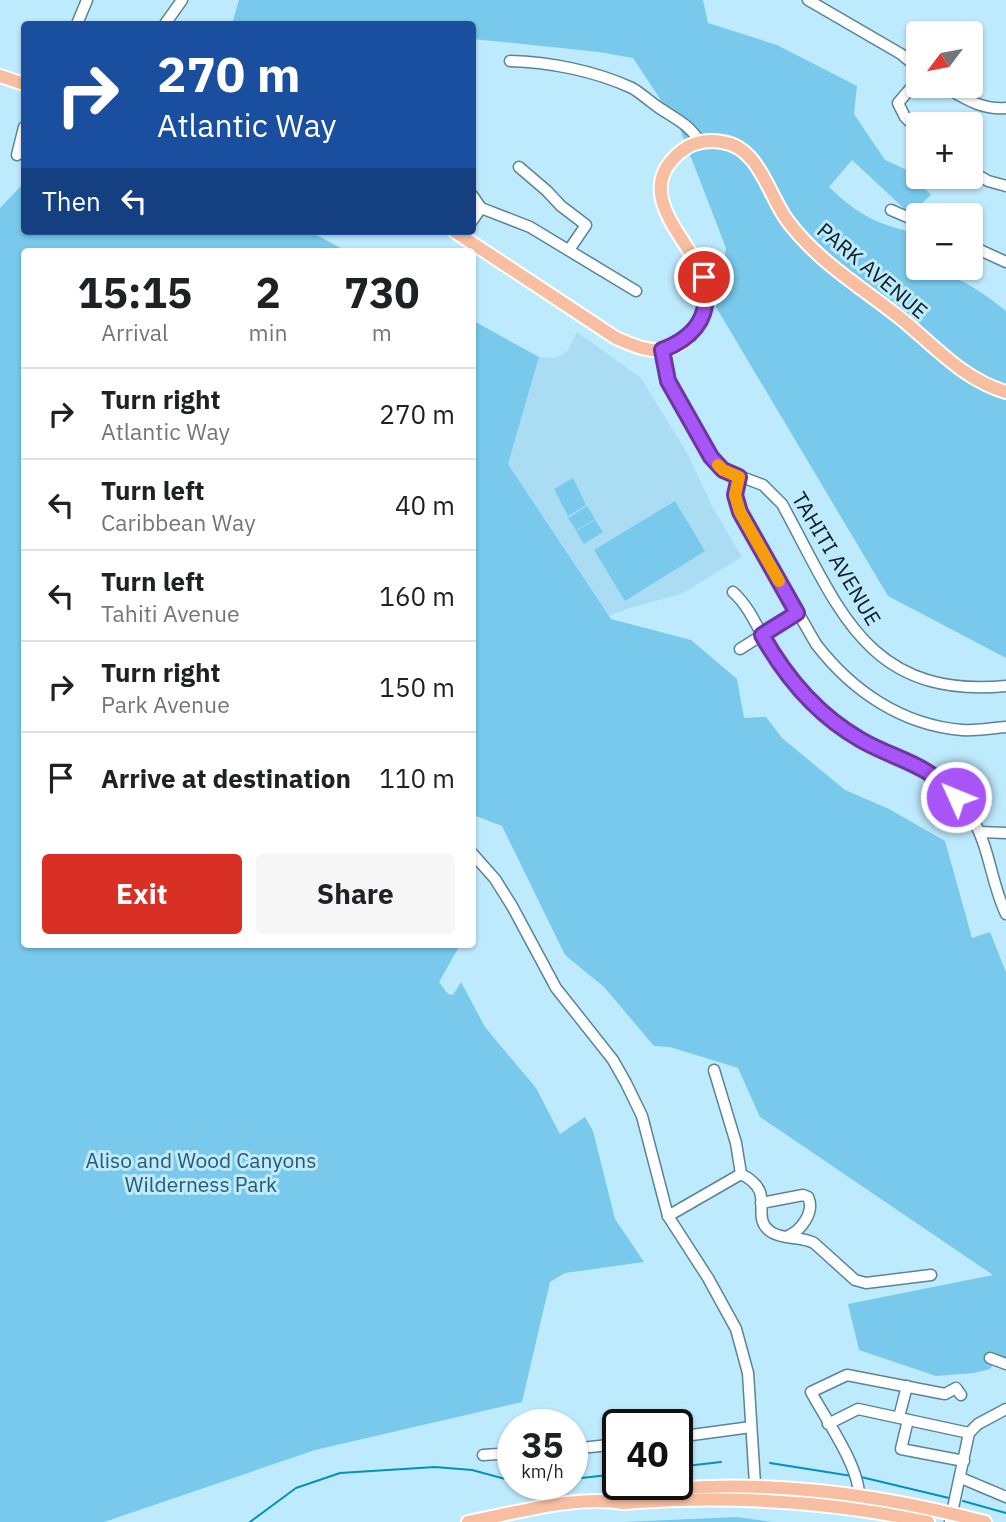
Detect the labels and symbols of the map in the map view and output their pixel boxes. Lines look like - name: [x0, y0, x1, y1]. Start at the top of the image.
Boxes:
- north arrow: [906, 21, 984, 98]
- street label: PARK AVENUE: [812, 216, 934, 325]
- pin: [674, 247, 734, 307]
- street label: TAHITI AVENUE: [786, 486, 888, 631]
- position arrow: [919, 760, 993, 834]
- park label: Aliso and Wood Canyons Wilderness Park: [86, 1146, 317, 1198]
- speed limit sign: 40: [602, 1409, 693, 1500]

